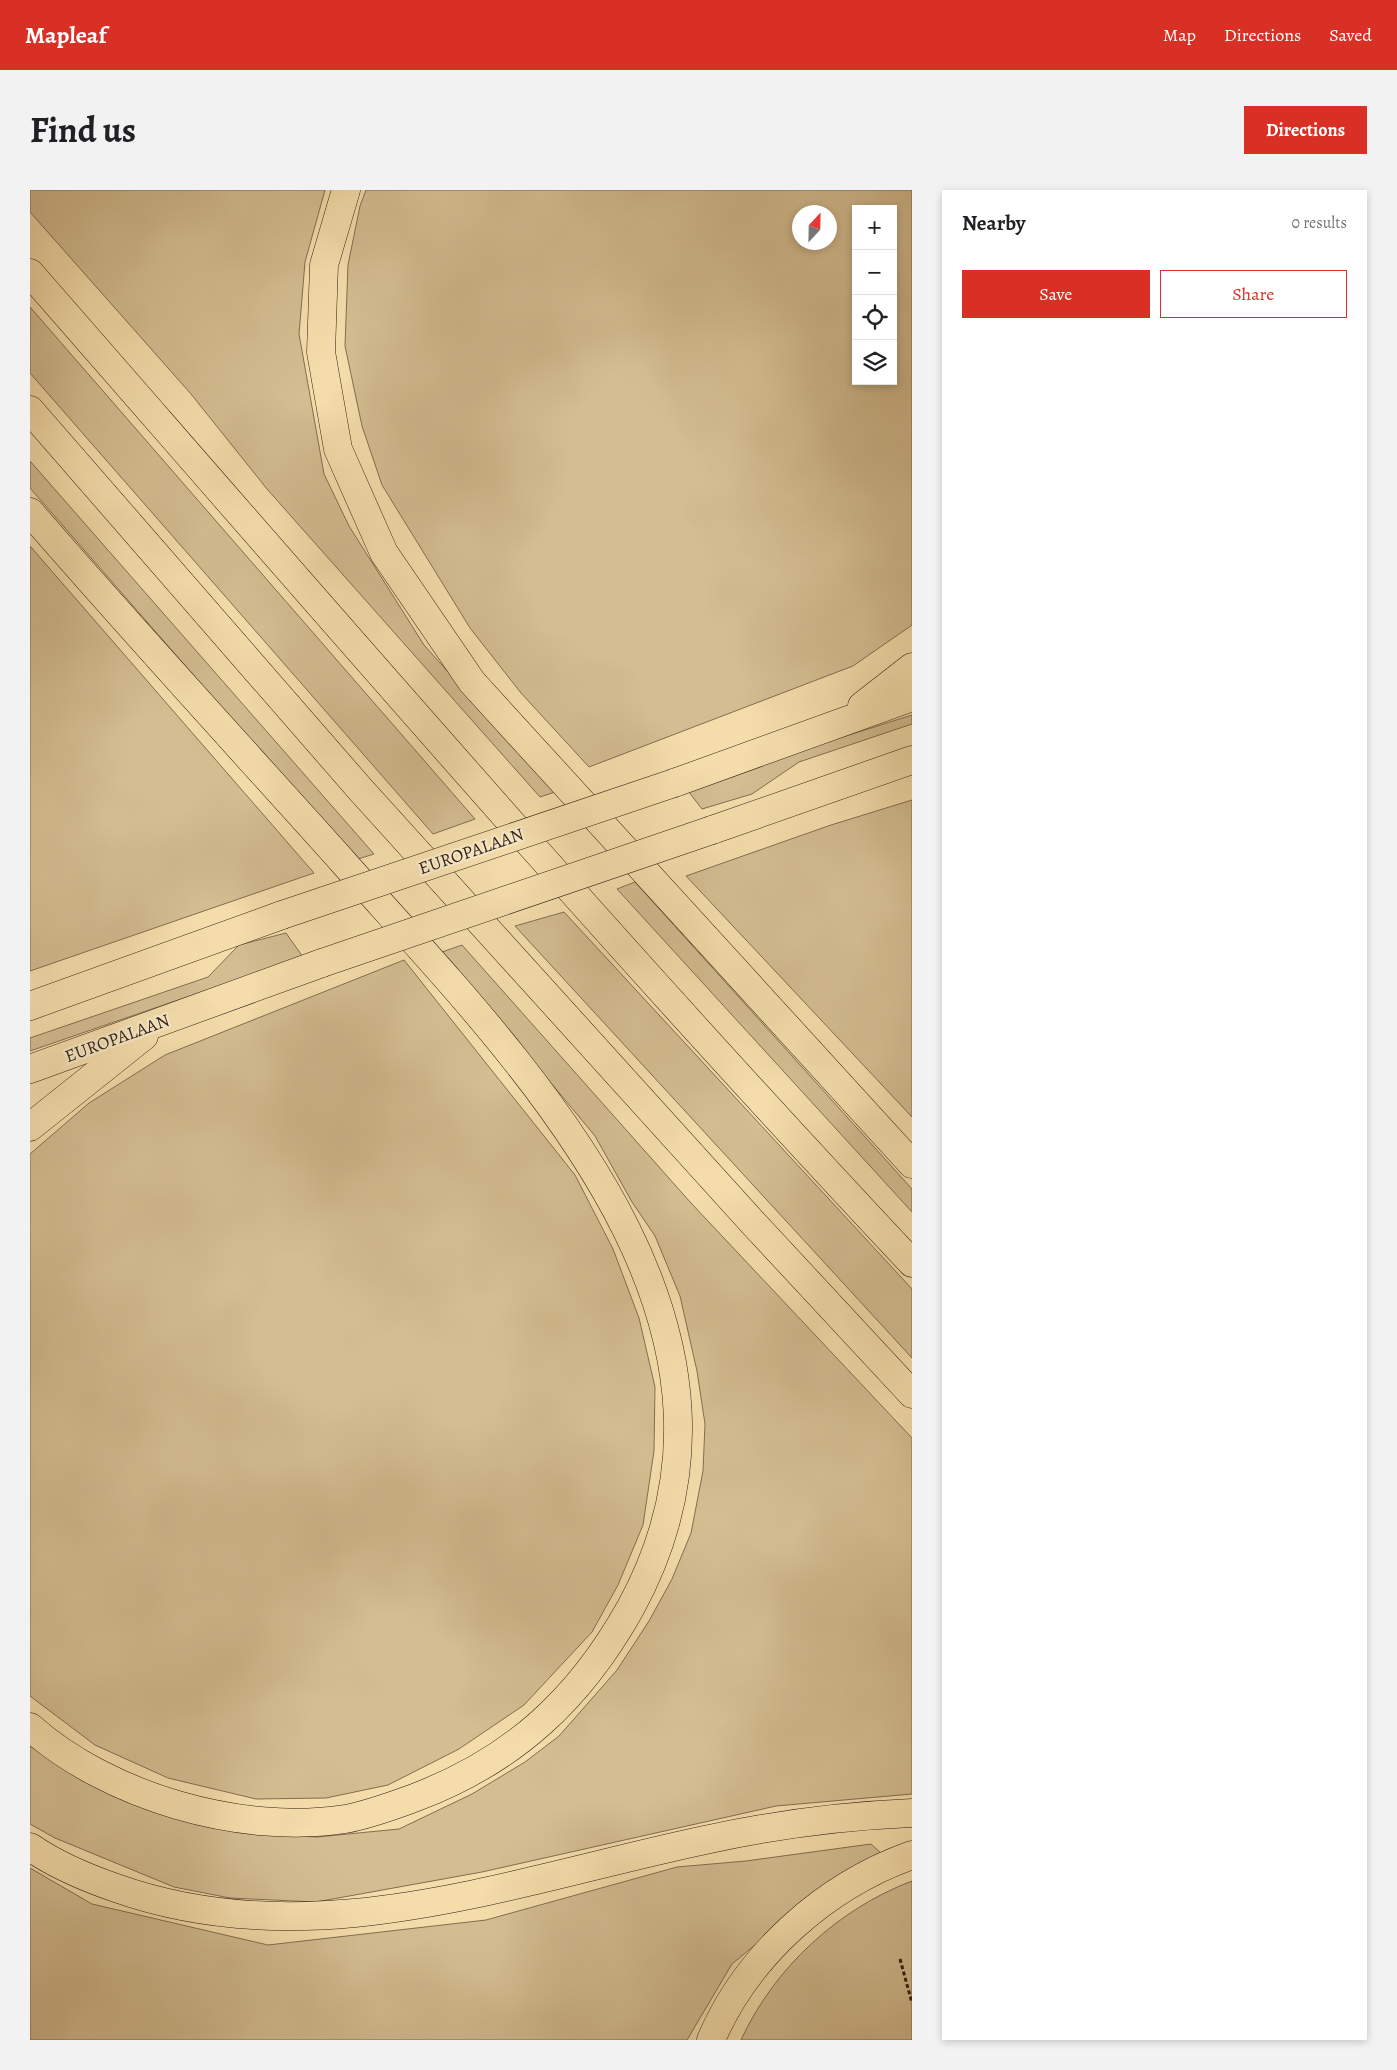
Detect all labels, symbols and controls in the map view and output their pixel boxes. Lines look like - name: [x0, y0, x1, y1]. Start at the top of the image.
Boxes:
- text: Mapleaf: [25, 19, 107, 51]
- text: Map: [1163, 23, 1196, 47]
- text: Directions: [1224, 23, 1301, 47]
- text: Saved: [1329, 23, 1372, 47]
- text: Find us: [30, 106, 136, 154]
- button: Directions: [1244, 106, 1367, 154]
- north arrow: [792, 205, 837, 250]
- map controls: [852, 205, 897, 385]
- button: +: [852, 205, 897, 250]
- text: Nearby: [962, 209, 1025, 237]
- text: 0 results: [1291, 212, 1347, 234]
- button: −: [852, 250, 897, 295]
- button: Save: [962, 270, 1150, 318]
- button: Share: [1160, 270, 1347, 318]
- button: locate: [852, 295, 897, 340]
- button: layers: [852, 340, 897, 385]
- street label: EUROPALAAN: [415, 822, 527, 880]
- street label: EUROPALAAN: [61, 1008, 173, 1068]

